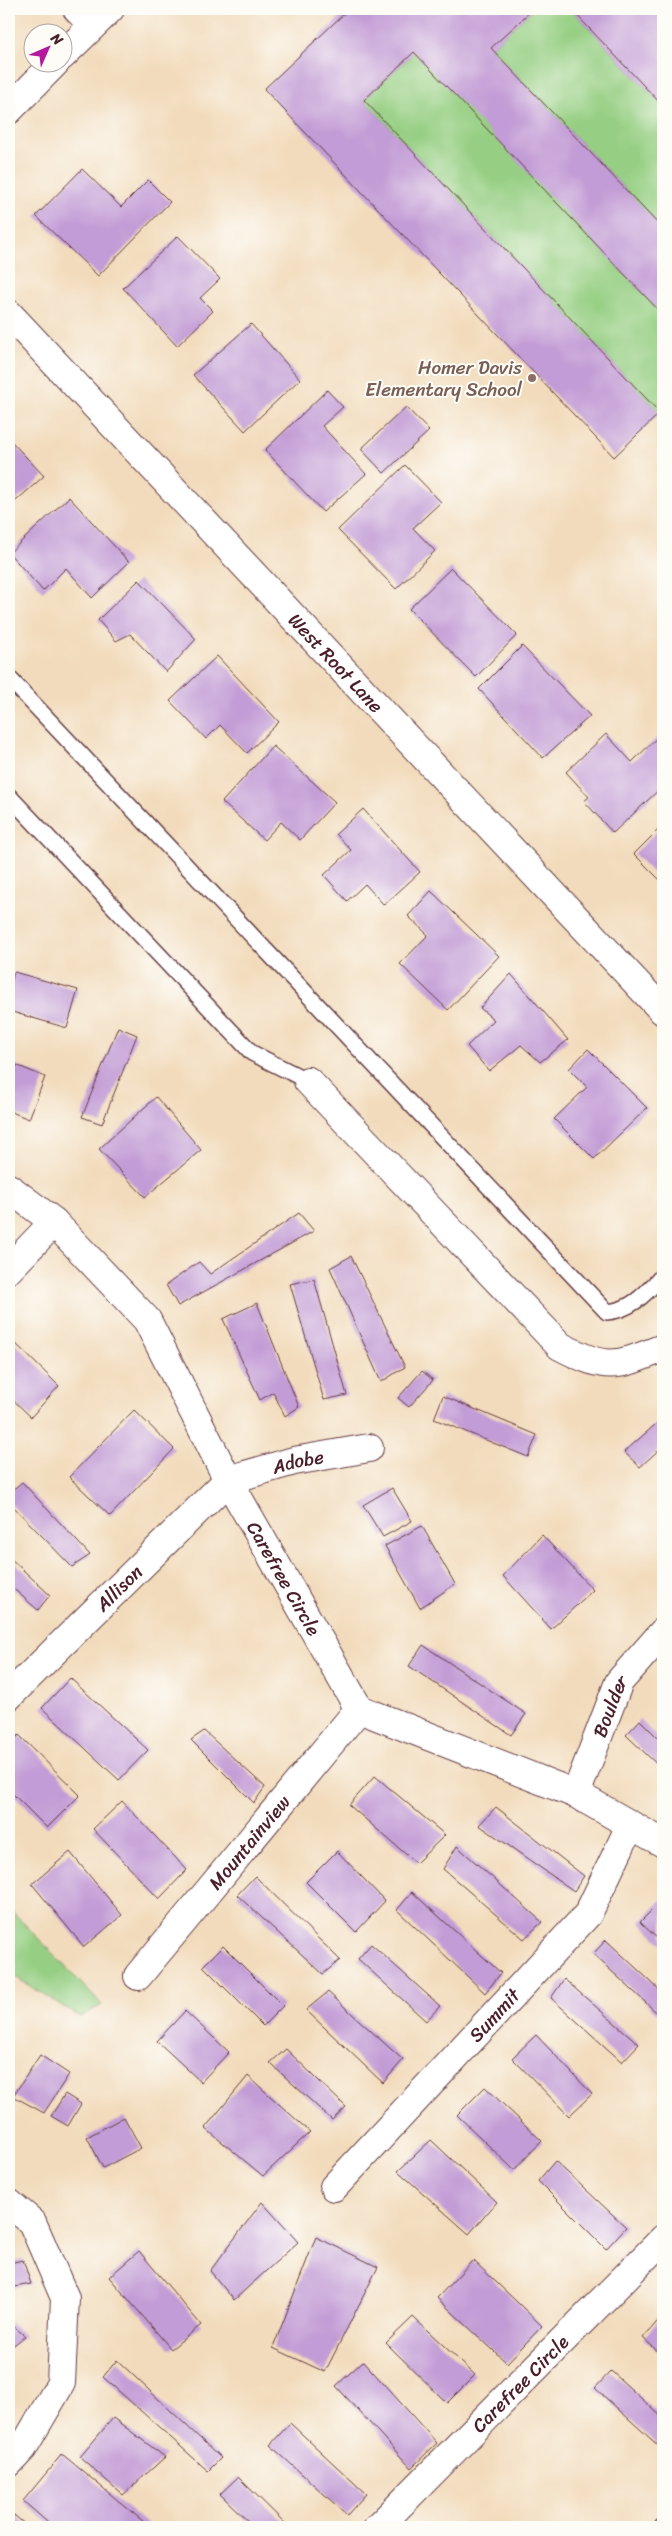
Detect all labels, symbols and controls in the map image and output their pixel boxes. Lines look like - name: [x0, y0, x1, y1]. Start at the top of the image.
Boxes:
- north arrow: [22, 22, 72, 72]
- text: N: [44, 26, 69, 52]
- place label: Homer Davis Elementary School: [365, 351, 523, 406]
- marker: Homer Davis Elementary School: [526, 372, 538, 384]
- street label: West Root Lane: [280, 605, 392, 721]
- street label: Adobe: [267, 1440, 326, 1484]
- street label: Carefree Circle: [238, 1515, 330, 1642]
- street label: Allison: [87, 1557, 151, 1620]
- street label: Boulder: [583, 1666, 637, 1742]
- street label: Mountainview: [200, 1787, 299, 1897]
- street label: Summit: [460, 1980, 529, 2050]
- street label: Carefree Circle: [464, 2327, 577, 2441]

